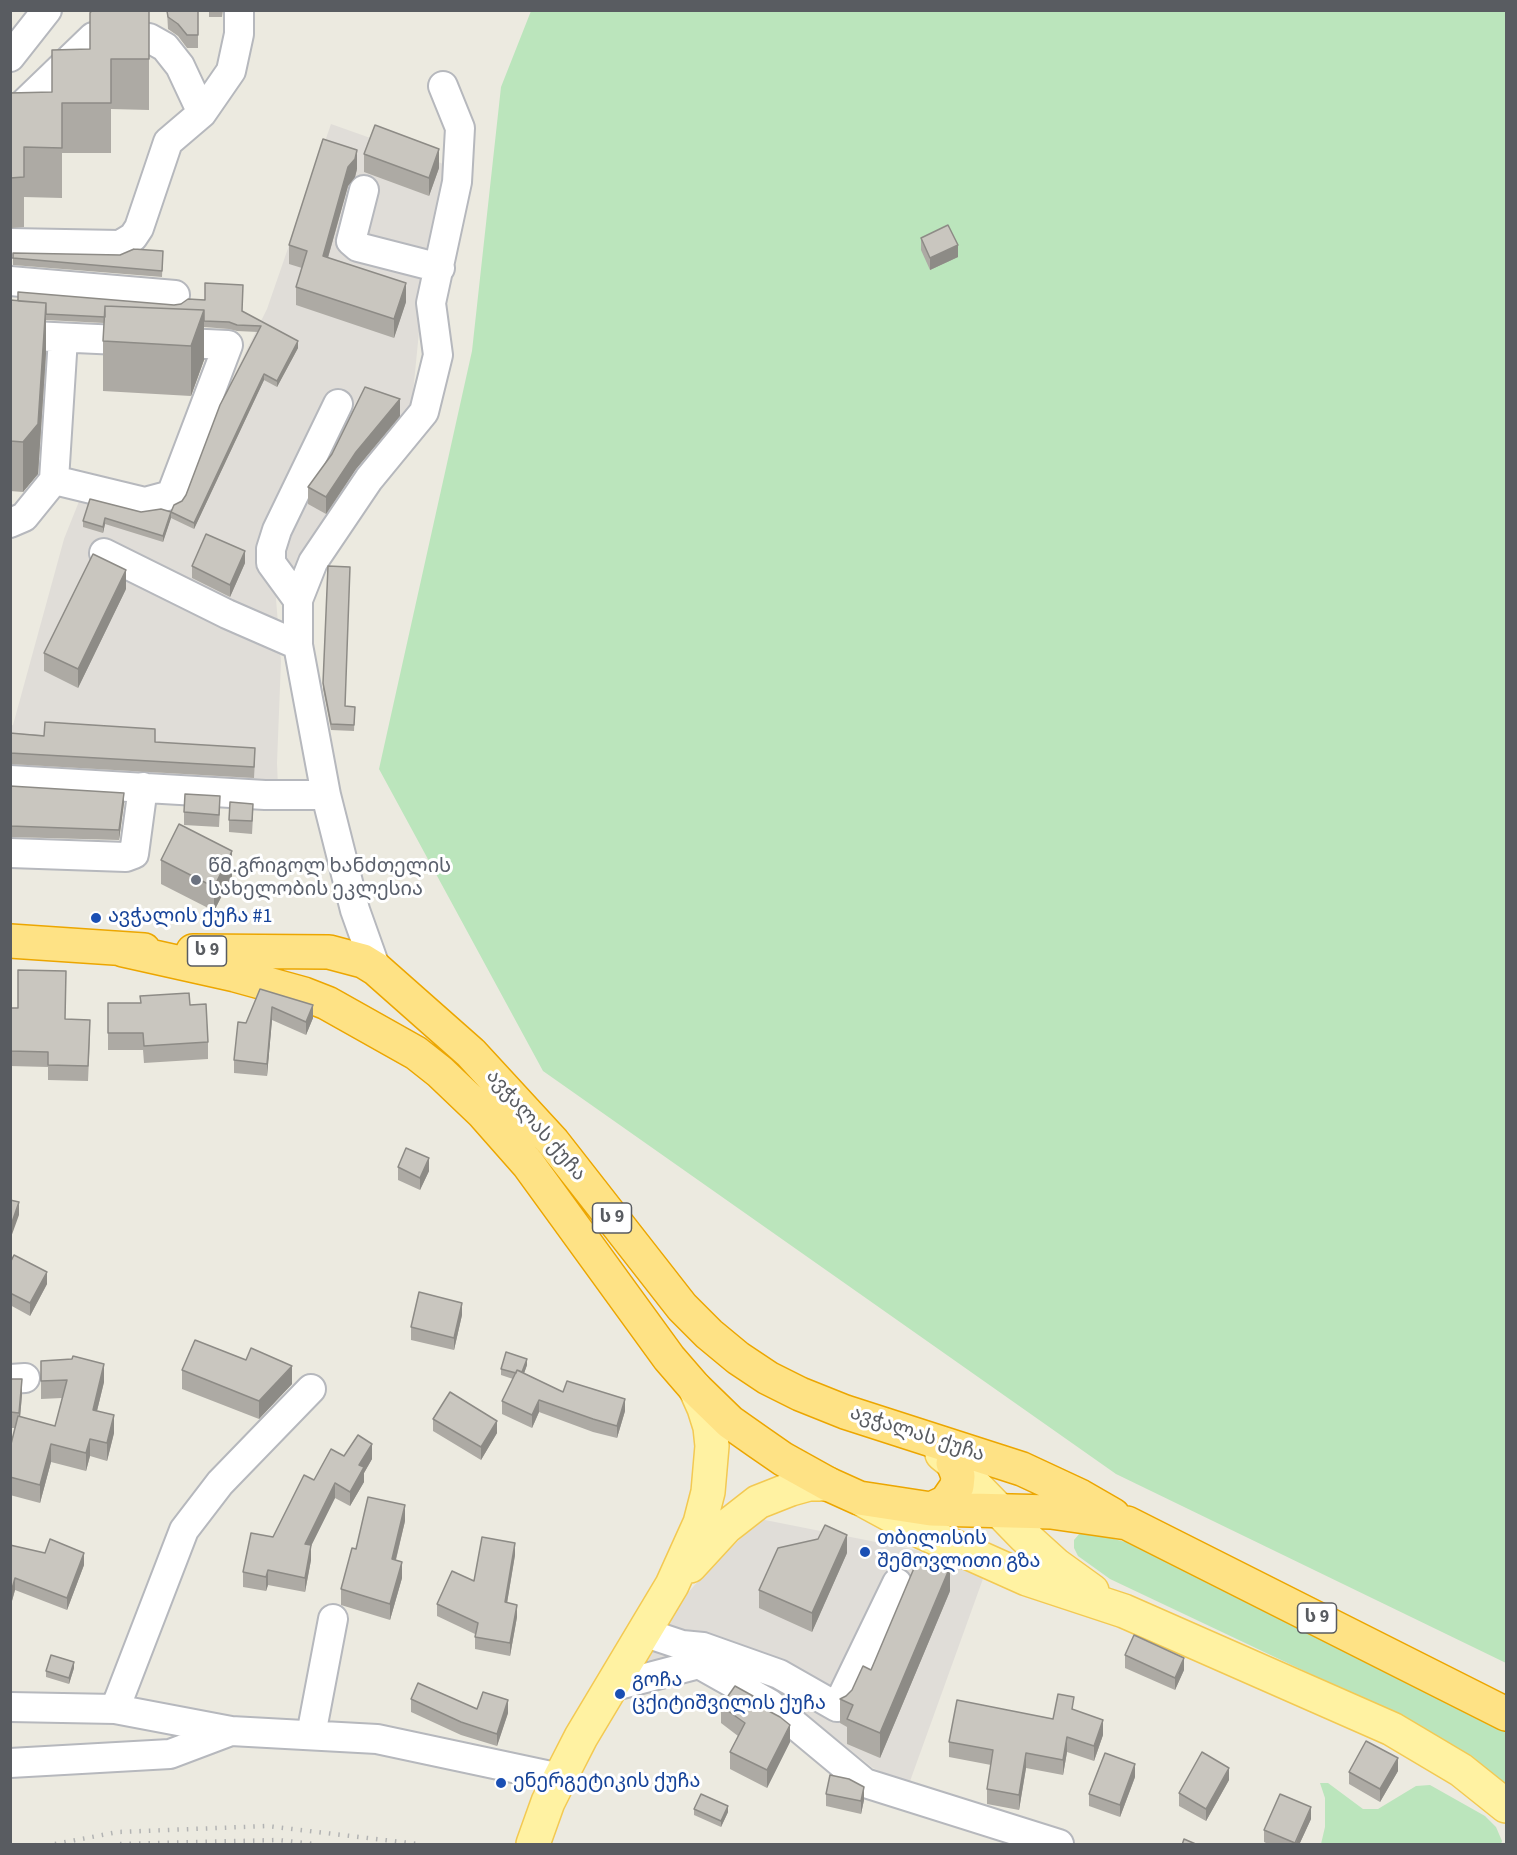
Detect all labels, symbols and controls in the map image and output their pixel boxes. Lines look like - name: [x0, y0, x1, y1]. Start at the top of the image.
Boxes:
- place label: წმ.გრიგოლ ხანძთელის სახელობის ეკლესია: [208, 856, 451, 903]
- marker: წმ.გრიგოლ ხანძთელის სახელობის ეკლესია: [189, 873, 203, 887]
- place label: ავჭალის ქუჩა #1: [108, 906, 272, 930]
- marker: ავჭალის ქუჩა #1: [89, 911, 103, 925]
- road number: ს 9: [188, 936, 226, 966]
- street label: ავჭალას ქუჩა: [480, 1065, 590, 1187]
- road number: ს 9: [592, 1203, 632, 1233]
- street label: ავჭალას ქუჩა: [847, 1402, 987, 1468]
- place label: თბილისის შემოვლითი გზა: [877, 1528, 1040, 1575]
- marker: თბილისის შემოვლითი გზა: [858, 1545, 872, 1559]
- road number: ს 9: [1298, 1603, 1336, 1633]
- place label: გოჩა ცქიტიშვილის ქუჩა: [632, 1670, 826, 1717]
- marker: გოჩა ცქიტიშვილის ქუჩა: [613, 1687, 627, 1701]
- place label: ენერგეტიკის ქუჩა: [513, 1771, 700, 1795]
- marker: ენერგეტიკის ქუჩა: [494, 1776, 508, 1790]

